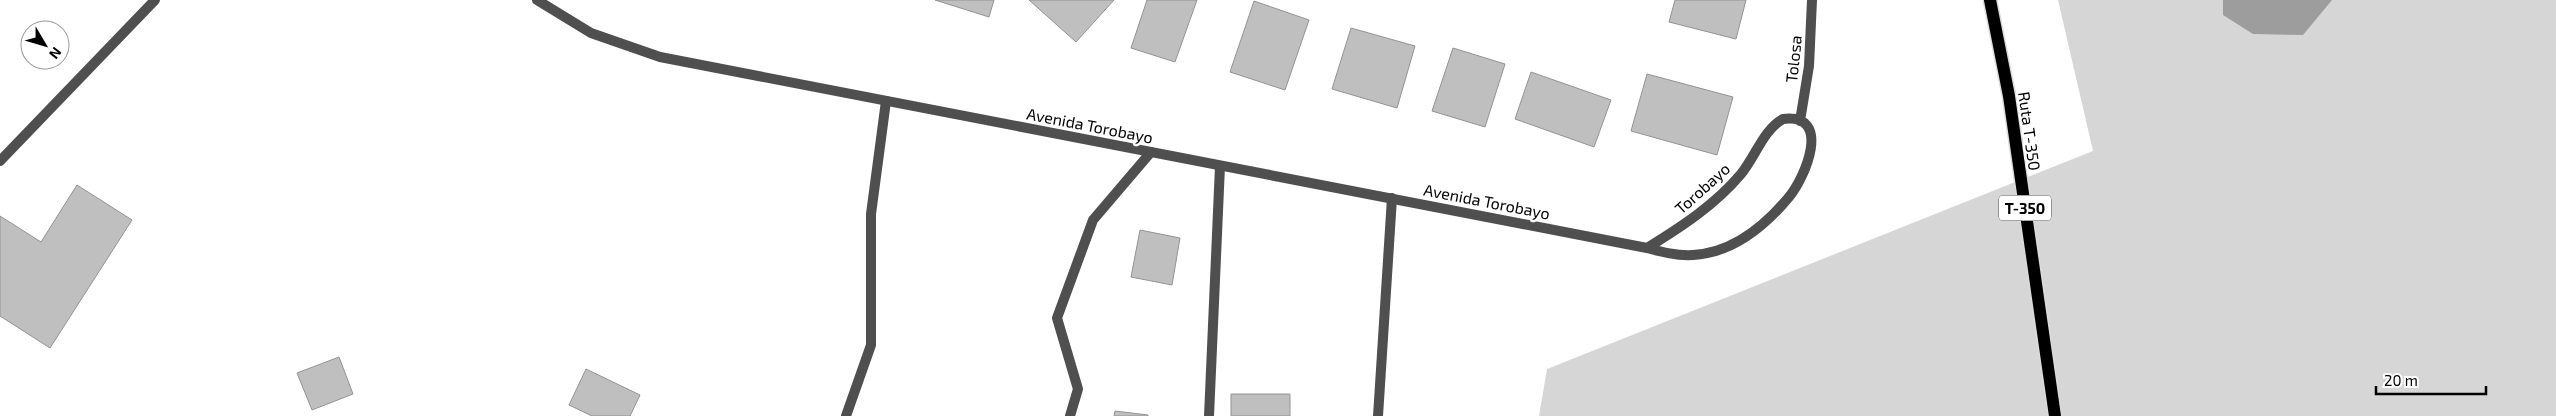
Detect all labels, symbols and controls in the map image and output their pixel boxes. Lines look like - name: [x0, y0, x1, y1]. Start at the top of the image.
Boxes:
- north arrow: [20, 20, 70, 70]
- street label: Tolosa: [1781, 34, 1805, 84]
- text: N: [46, 44, 65, 63]
- street label: Ruta T-350: [2015, 90, 2045, 172]
- street label: Avenida Torobayo: [1025, 103, 1155, 147]
- street label: Torobayo: [1671, 158, 1733, 218]
- street label: Avenida Torobayo: [1422, 179, 1552, 223]
- road number: T-350: [1999, 196, 2051, 220]
- scale bar: [2376, 364, 2486, 396]
- text: 20 m: [2384, 371, 2418, 389]

